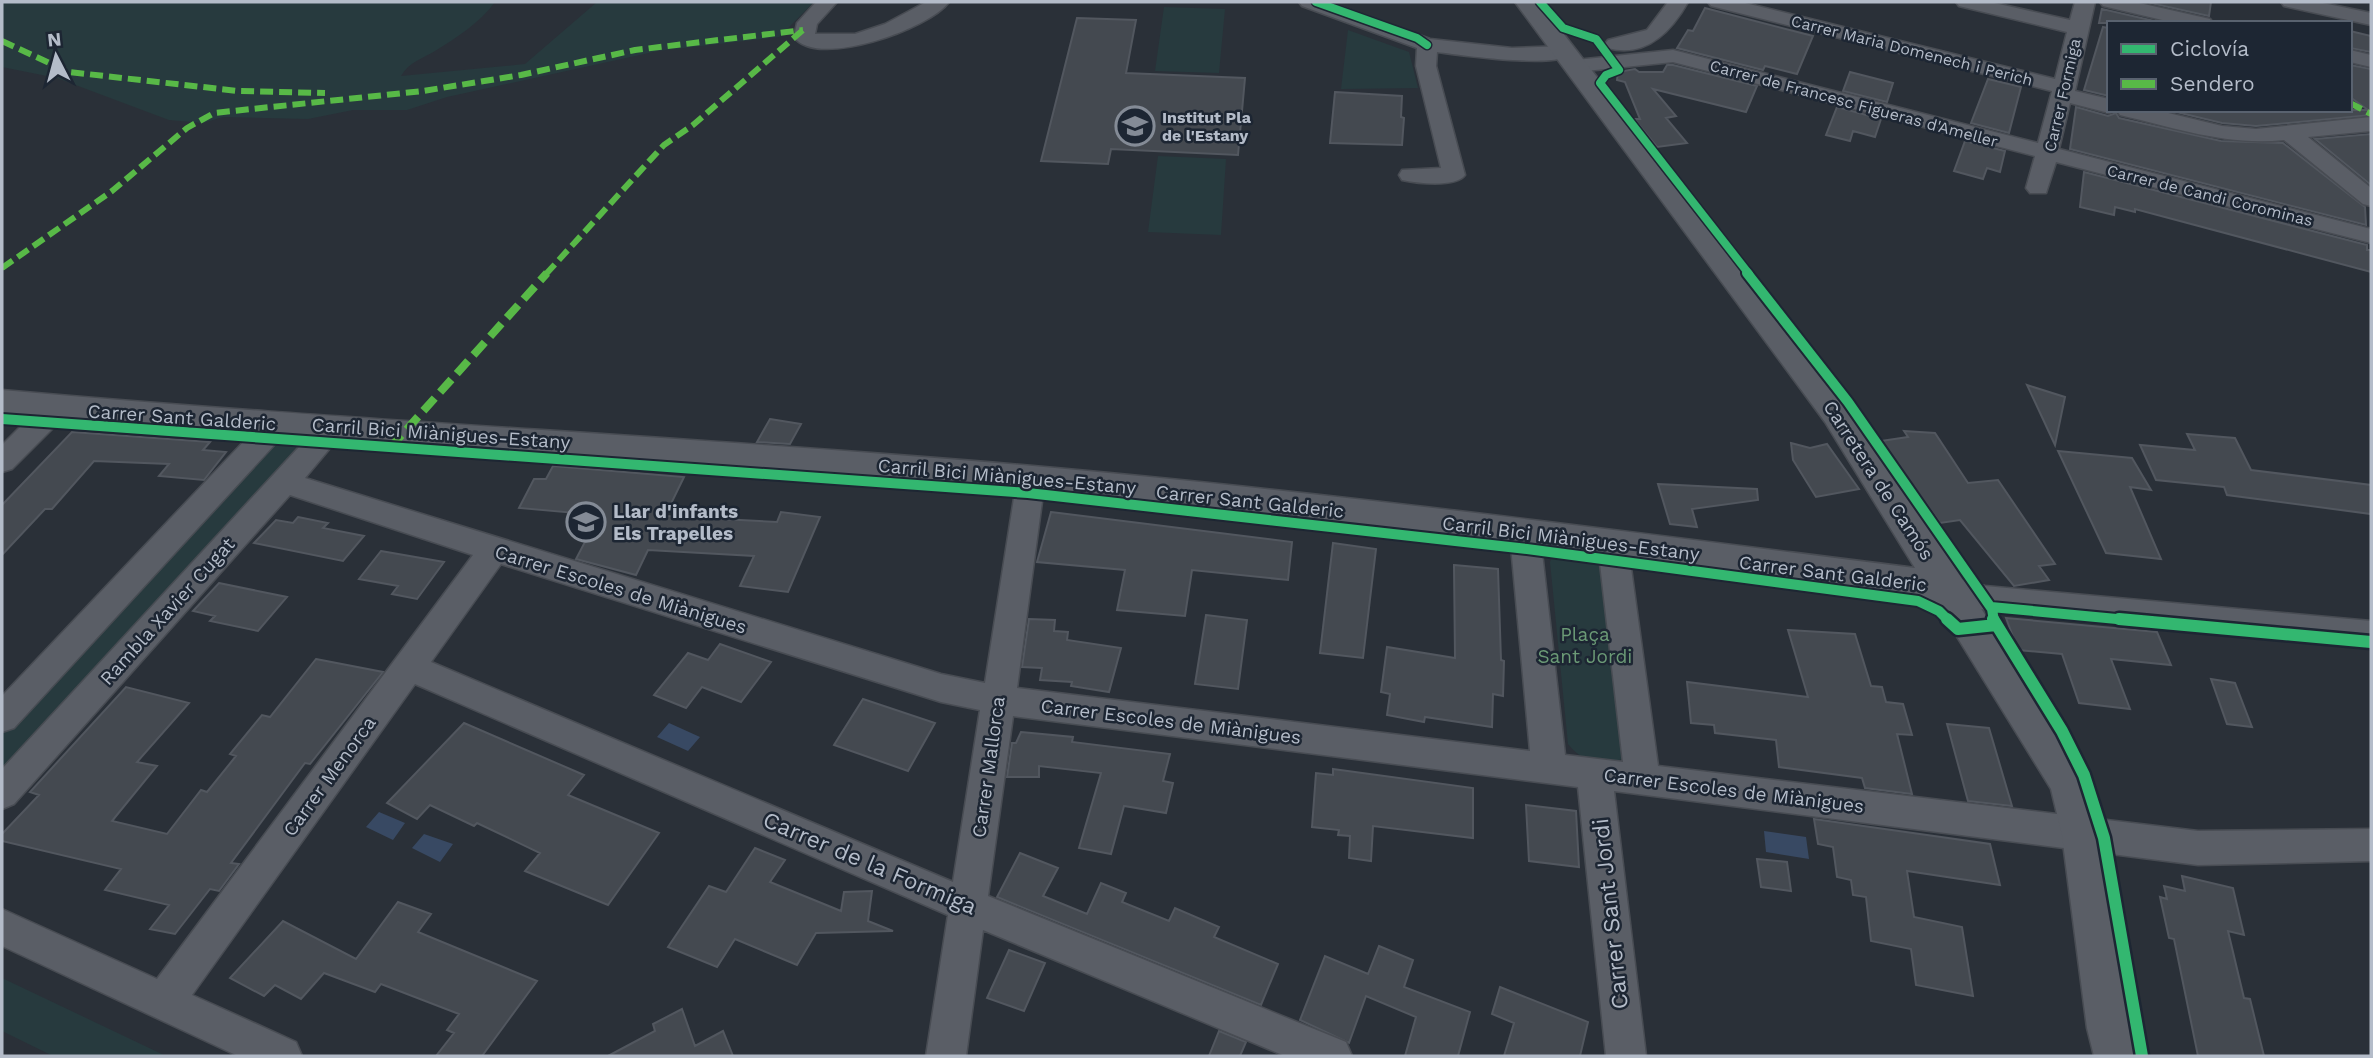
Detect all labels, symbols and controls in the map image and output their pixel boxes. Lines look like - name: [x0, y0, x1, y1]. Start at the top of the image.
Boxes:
- street label: Carrer Maria Domenech i Perich: [1789, 11, 2035, 90]
- north arrow: [21, 21, 91, 91]
- legend: [2107, 21, 2352, 112]
- text: N: [46, 27, 62, 52]
- text: Ciclovía: [2170, 36, 2249, 61]
- street label: Carrer Formiga: [2040, 37, 2085, 154]
- street label: Carrer de Francesc Figueras d'Ameller: [1708, 56, 2000, 151]
- text: Sendero: [2170, 71, 2255, 96]
- school or university icon: Institut Pla de l'Estany: [1114, 105, 1156, 147]
- place label: Institut Pla de l'Estany: [1162, 108, 1252, 145]
- street label: Carrer de Candi Corominas: [2105, 161, 2315, 230]
- street label: Carretera de Camós: [1818, 396, 1939, 564]
- street label: Carrer Sant Galderic: [87, 399, 277, 436]
- street label: Carril Bici Miànigues-Estany: [311, 413, 571, 454]
- street label: Carril Bici Miànigues-Estany: [877, 454, 1137, 499]
- street label: Carrer Sant Galderic: [1155, 480, 1345, 523]
- place label: Llar d'infants Els Trapelles: [613, 500, 738, 545]
- school or university icon: Llar d'infants Els Trapelles: [565, 501, 607, 543]
- street label: Carril Bici Miànigues-Estany: [1441, 511, 1701, 566]
- street label: Rambla Xavier Cugat: [95, 533, 240, 690]
- street label: Carrer Escoles de Miànigues: [492, 540, 750, 639]
- street label: Carrer Sant Galderic: [1738, 551, 1928, 596]
- park label: Plaça Sant Jordi: [1538, 623, 1632, 668]
- street label: Carrer Escoles de Miànigues: [1039, 694, 1302, 749]
- street label: Carrer Mallorca: [967, 695, 1010, 839]
- street label: Carrer Menorca: [278, 712, 381, 841]
- street label: Carrer Escoles de Miànigues: [1602, 763, 1865, 818]
- street label: Carrer de la Formiga: [759, 806, 981, 921]
- street label: Carrer Sant Jordi: [1587, 817, 1634, 1011]

